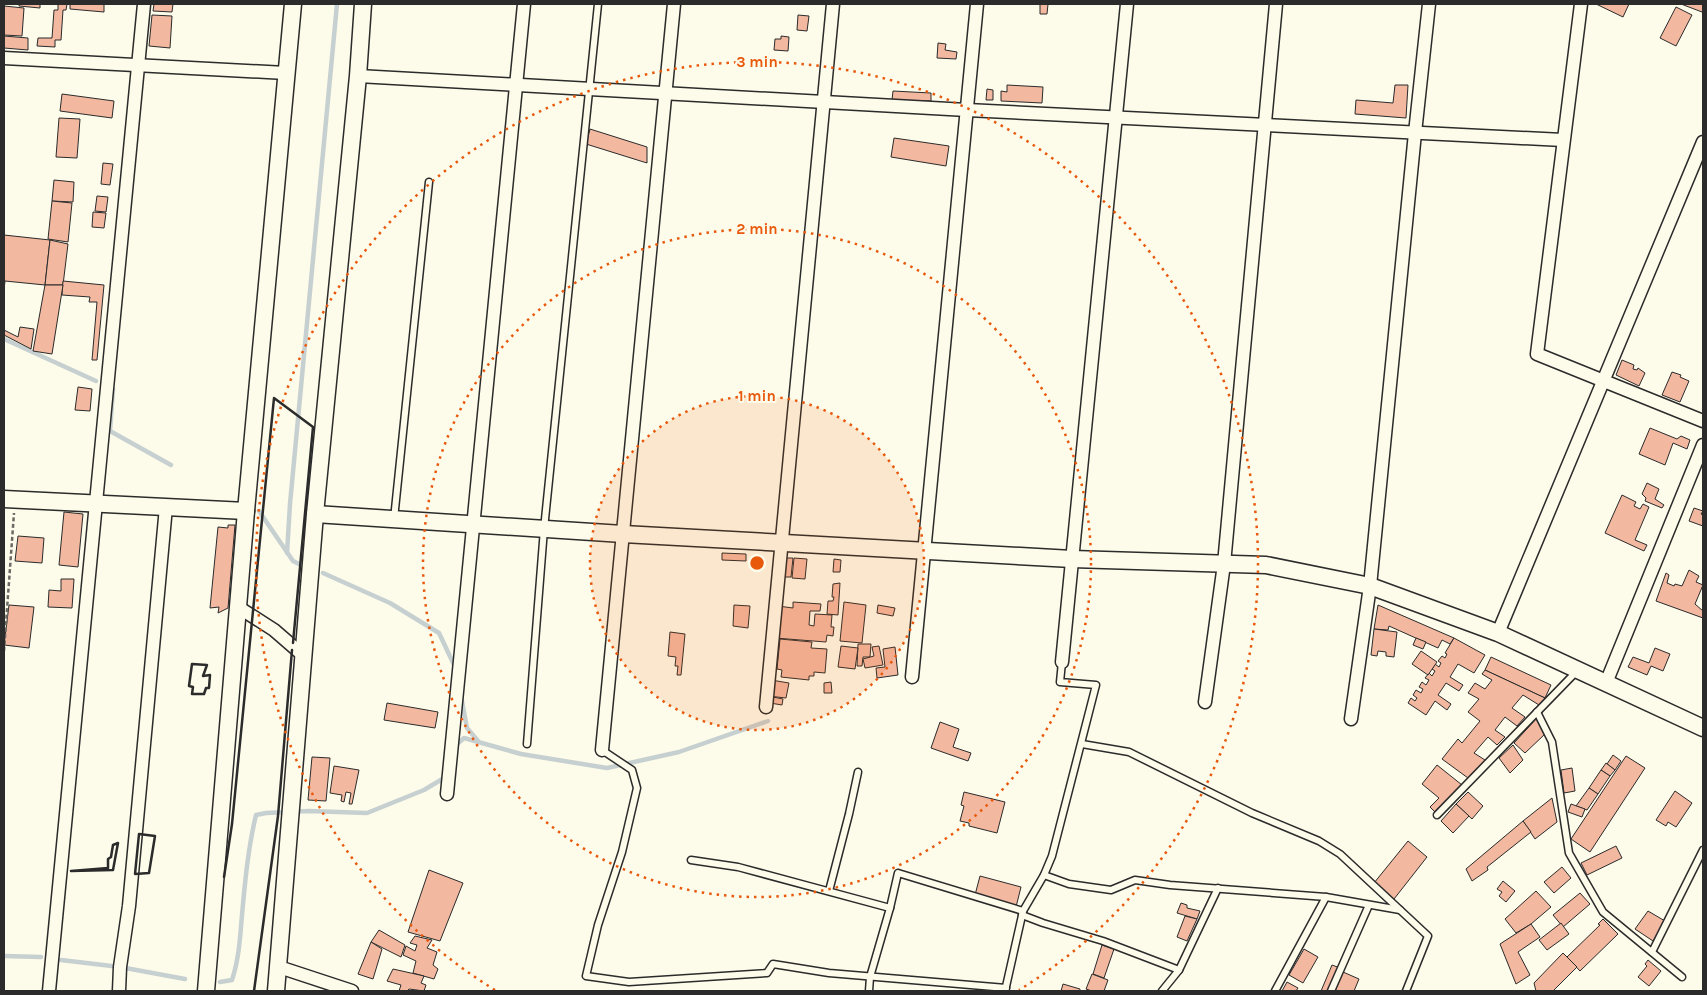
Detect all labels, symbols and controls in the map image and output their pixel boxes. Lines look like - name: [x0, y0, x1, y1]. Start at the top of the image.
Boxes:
- text: 3 min: [736, 53, 778, 71]
- text: 2 min: [736, 220, 778, 238]
- text: 1 min: [738, 387, 776, 405]
- centre of rings: [748, 554, 766, 572]

